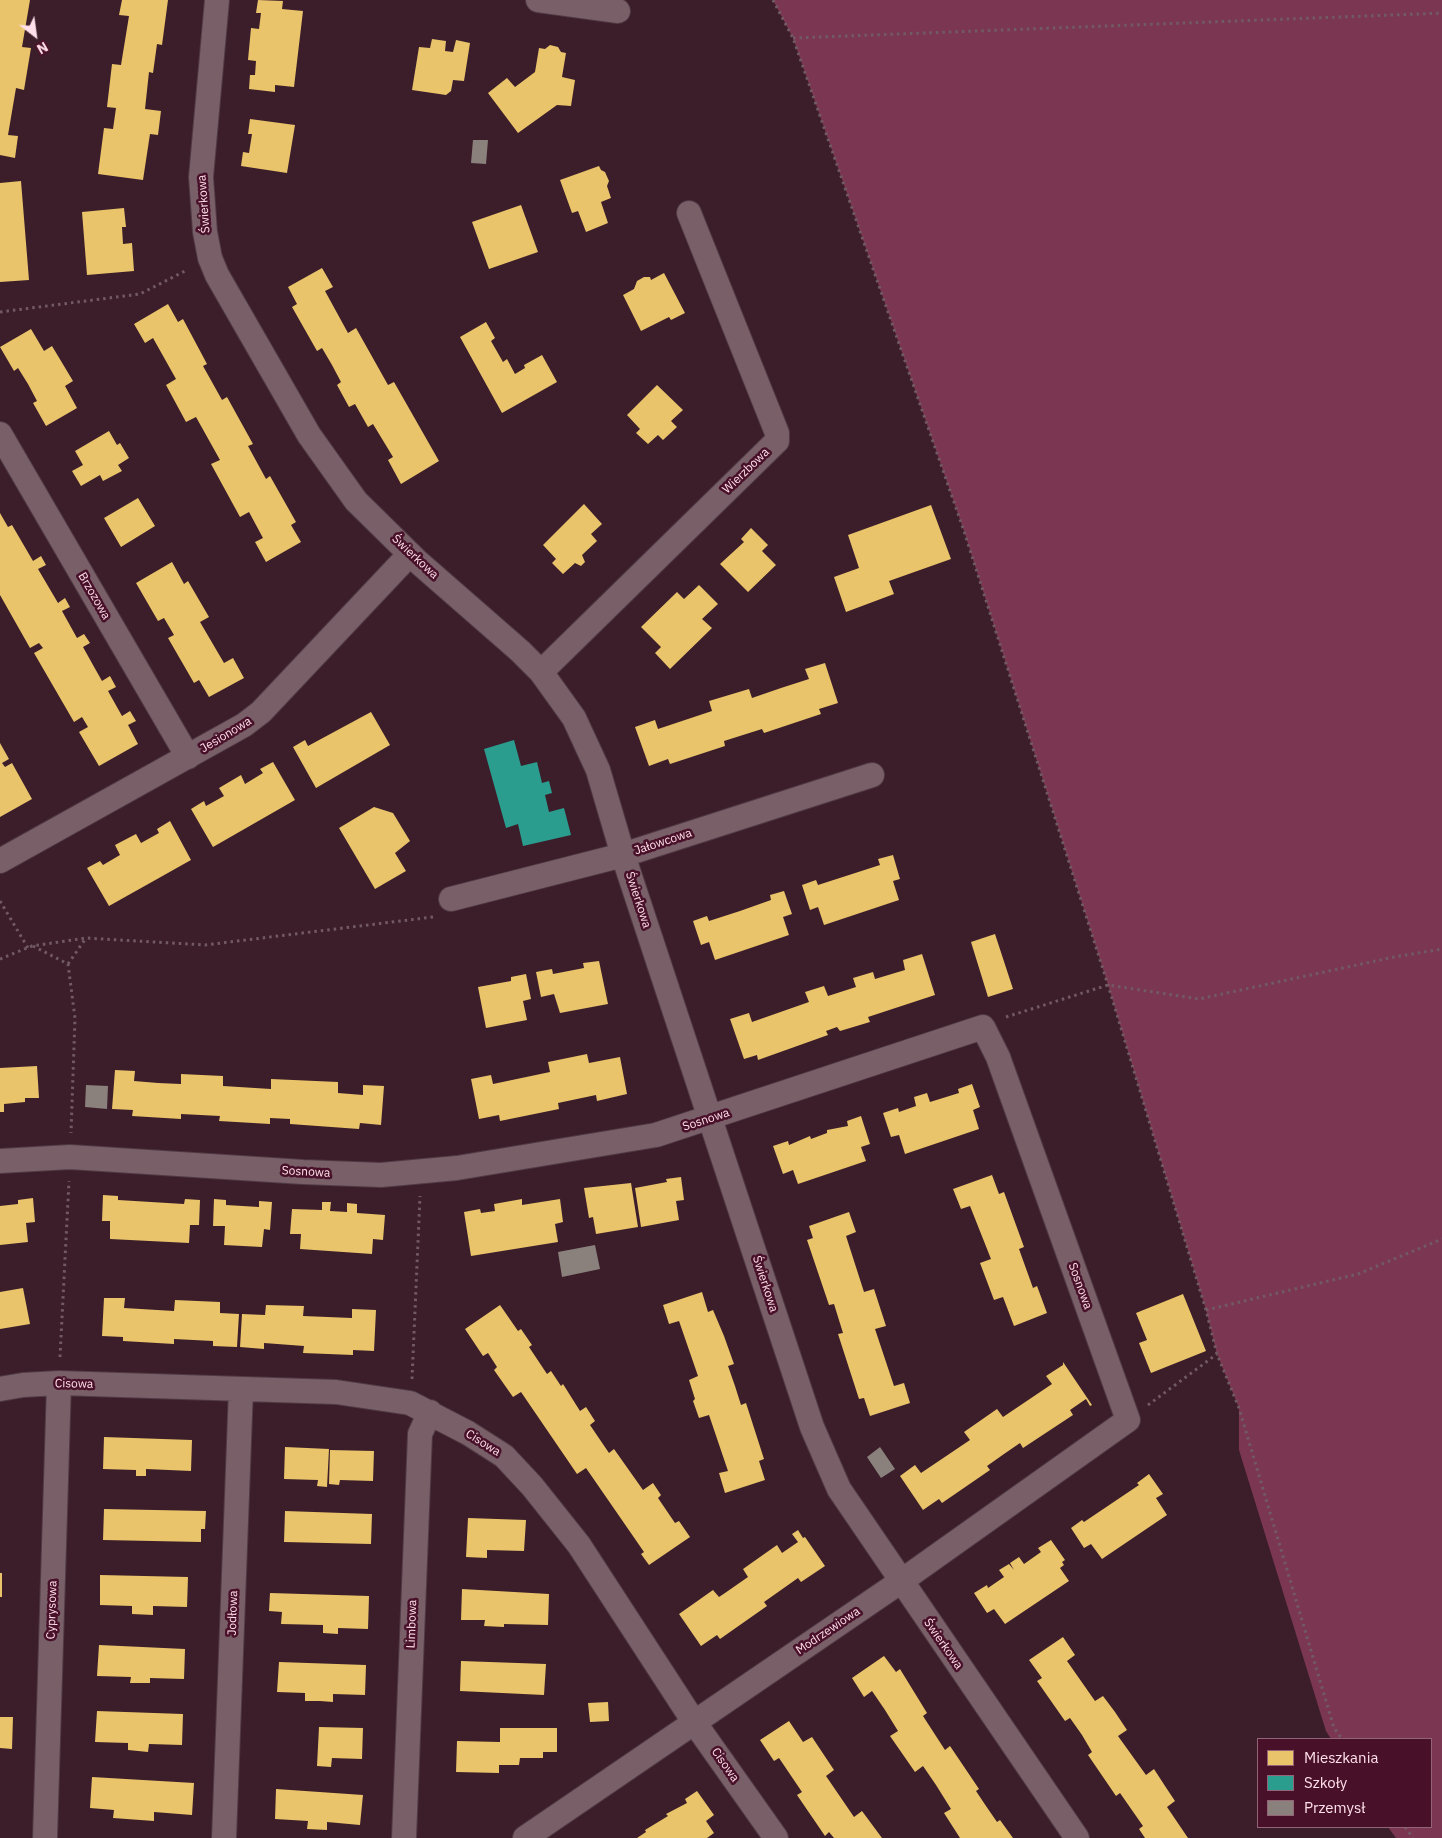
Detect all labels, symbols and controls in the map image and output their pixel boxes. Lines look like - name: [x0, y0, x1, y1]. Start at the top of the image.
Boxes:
- north arrow: [10, 10, 60, 60]
- text: N: [34, 38, 51, 58]
- street label: Świerkowa: [195, 174, 213, 234]
- street label: Wierzbowa: [720, 445, 772, 497]
- street label: Świerkowa: [389, 532, 441, 582]
- street label: Brzozowa: [75, 570, 113, 622]
- street label: Jesionowa: [198, 714, 254, 756]
- street label: Jałowcowa: [632, 826, 694, 858]
- street label: Świerkowa: [622, 870, 654, 930]
- street label: Sosnowa: [681, 1106, 731, 1134]
- street label: Sosnowa: [281, 1164, 331, 1180]
- street label: Świerkowa: [749, 1254, 781, 1314]
- street label: Sosnowa: [1065, 1261, 1095, 1311]
- street label: Cisowa: [55, 1376, 93, 1392]
- street label: Cisowa: [463, 1427, 503, 1459]
- street label: Cyprysowa: [44, 1580, 60, 1640]
- street label: Jodłowa: [225, 1590, 241, 1636]
- street label: Limbowa: [404, 1599, 420, 1649]
- street label: Modrzewiowa: [793, 1604, 863, 1658]
- street label: Świerkowa: [920, 1616, 966, 1672]
- legend: [1257, 1738, 1432, 1828]
- street label: Cisowa: [708, 1745, 742, 1785]
- text: Mieszkania: [1304, 1748, 1378, 1767]
- text: Szkoły: [1304, 1773, 1347, 1792]
- text: Przemysł: [1304, 1798, 1365, 1817]

